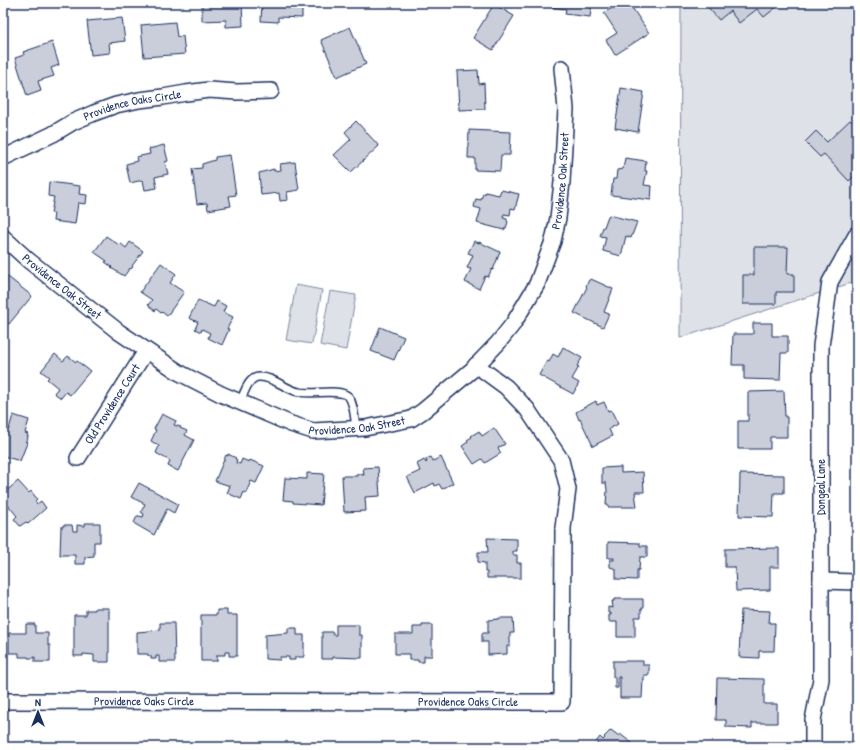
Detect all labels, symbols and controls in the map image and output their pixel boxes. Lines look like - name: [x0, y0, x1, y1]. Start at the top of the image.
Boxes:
- street label: Providence Oaks Circle: [81, 85, 183, 125]
- street label: Providence Oak Street: [547, 131, 573, 231]
- street label: Providence Oak Street: [19, 250, 106, 324]
- street label: Old Providence Court: [80, 360, 144, 447]
- street label: Providence Oak Street: [306, 411, 407, 439]
- street label: Dongeal Lane: [812, 459, 829, 515]
- north arrow: [18, 692, 58, 732]
- street label: Providence Oaks Circle: [94, 692, 194, 709]
- street label: Providence Oaks Circle: [418, 693, 518, 710]
- text: N: [35, 695, 41, 709]

